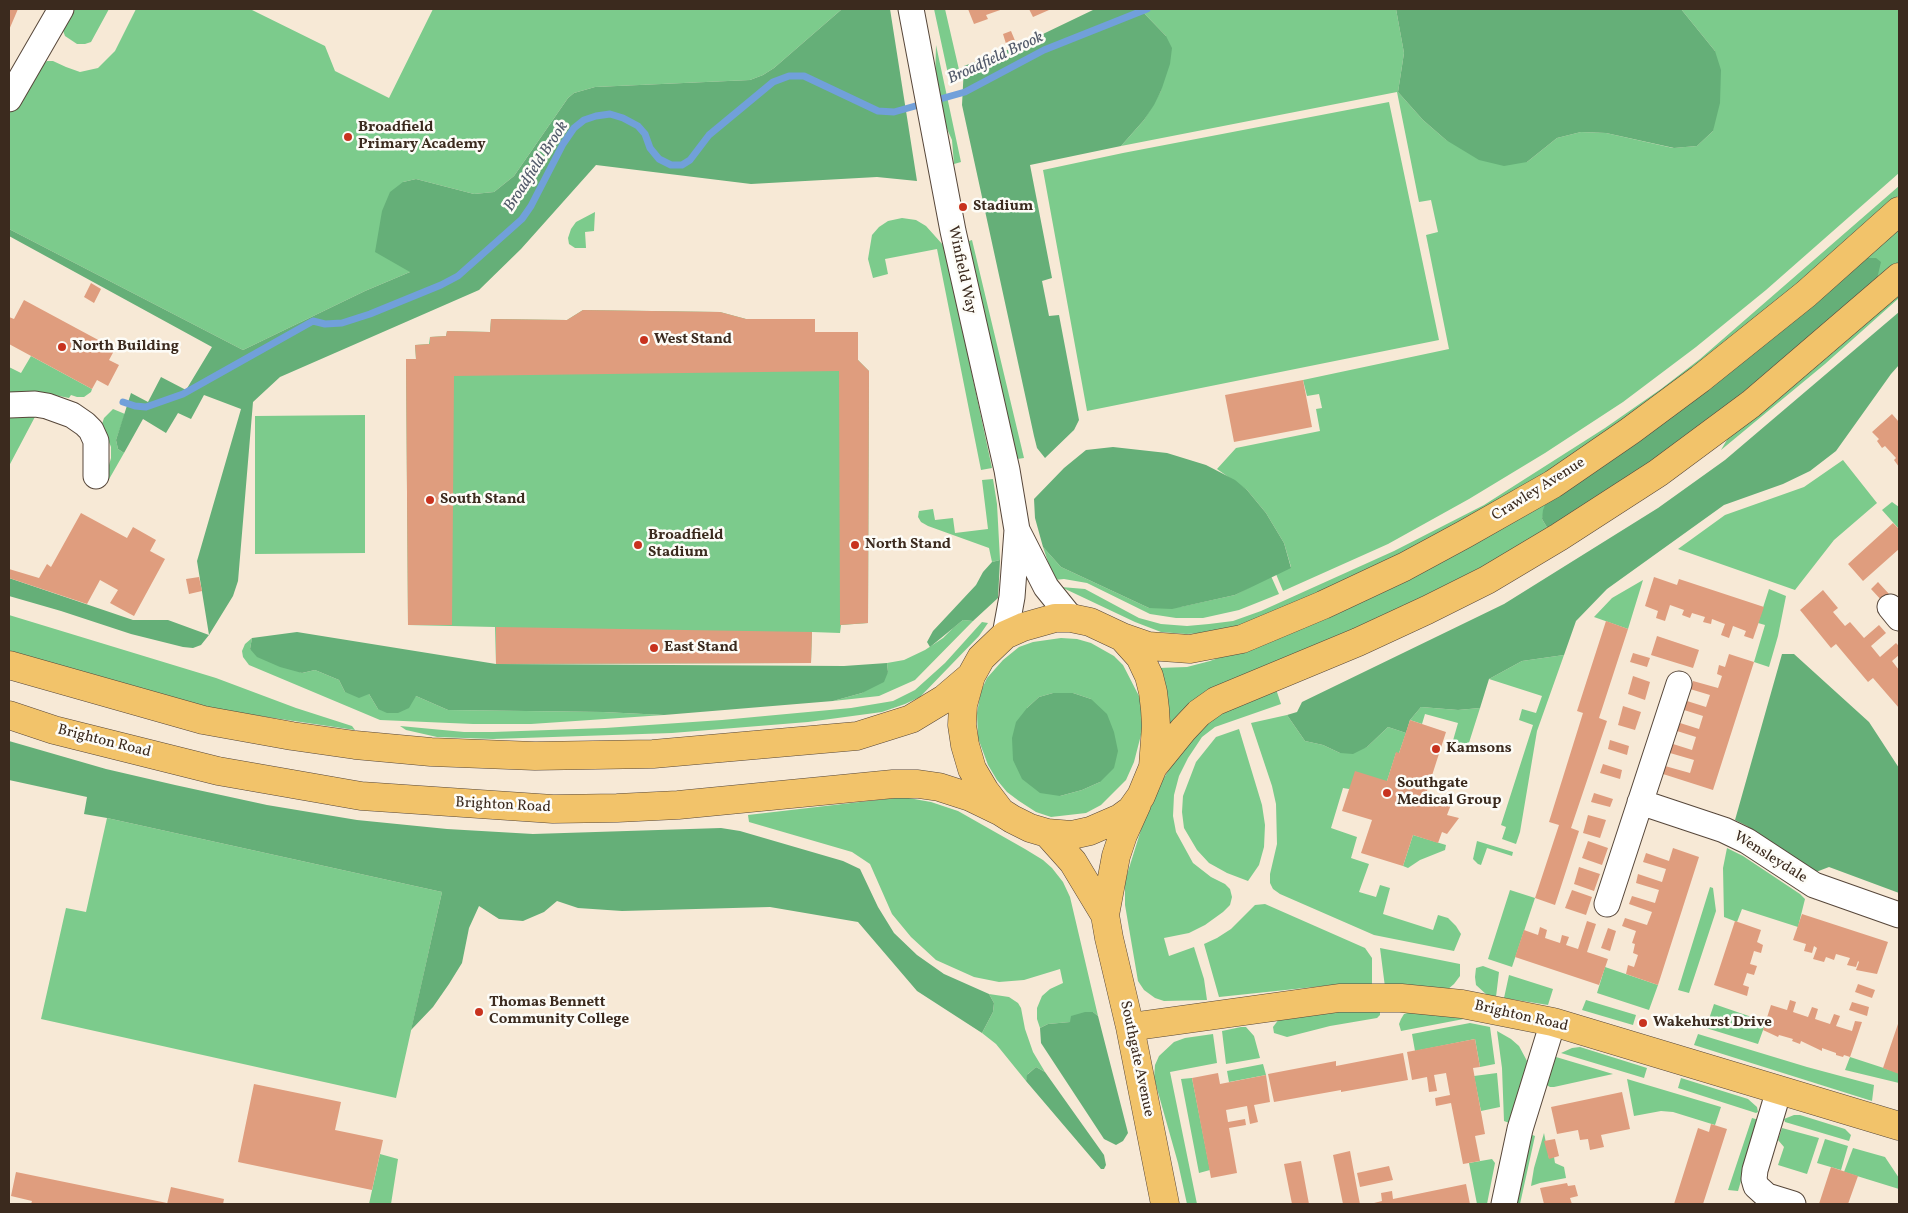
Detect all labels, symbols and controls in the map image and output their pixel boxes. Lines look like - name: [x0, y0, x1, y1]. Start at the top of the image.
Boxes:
- water label: Broadfield Brook: [945, 28, 1047, 90]
- water label: Broadfield Brook: [501, 118, 573, 216]
- place label: Broadfield Primary Academy: [358, 119, 486, 154]
- marker: Broadfield Primary Academy: [342, 131, 354, 143]
- place label: Stadium: [973, 198, 1033, 216]
- marker: Stadium: [957, 201, 969, 213]
- street label: Winfield Way: [943, 224, 979, 316]
- place label: West Stand: [654, 331, 732, 349]
- marker: West Stand: [638, 334, 650, 346]
- place label: North Building: [72, 338, 179, 356]
- marker: North Building: [56, 341, 68, 353]
- street label: Crawley Avenue: [1489, 454, 1589, 526]
- place label: South Stand: [440, 491, 526, 509]
- marker: South Stand: [424, 494, 436, 506]
- place label: Broadfield Stadium: [648, 527, 723, 562]
- place label: North Stand: [865, 536, 951, 554]
- marker: Broadfield Stadium: [632, 539, 644, 551]
- marker: North Stand: [849, 539, 861, 551]
- place label: East Stand: [664, 639, 738, 657]
- marker: East Stand: [648, 642, 660, 654]
- street label: Brighton Road: [55, 722, 153, 762]
- place label: Kamsons: [1446, 740, 1512, 758]
- marker: Kamsons: [1430, 743, 1442, 755]
- place label: Southgate Medical Group: [1397, 775, 1501, 810]
- marker: Southgate Medical Group: [1381, 787, 1393, 799]
- street label: Brighton Road: [455, 795, 551, 817]
- street label: Wensleydale: [1730, 828, 1810, 888]
- place label: Thomas Bennett Community College: [489, 994, 629, 1029]
- street label: Brighton Road: [1472, 997, 1570, 1037]
- street label: Southgate Avenue: [1115, 999, 1157, 1119]
- marker: Thomas Bennett Community College: [473, 1006, 485, 1018]
- place label: Wakehurst Drive: [1653, 1014, 1772, 1032]
- marker: Wakehurst Drive: [1637, 1017, 1649, 1029]

